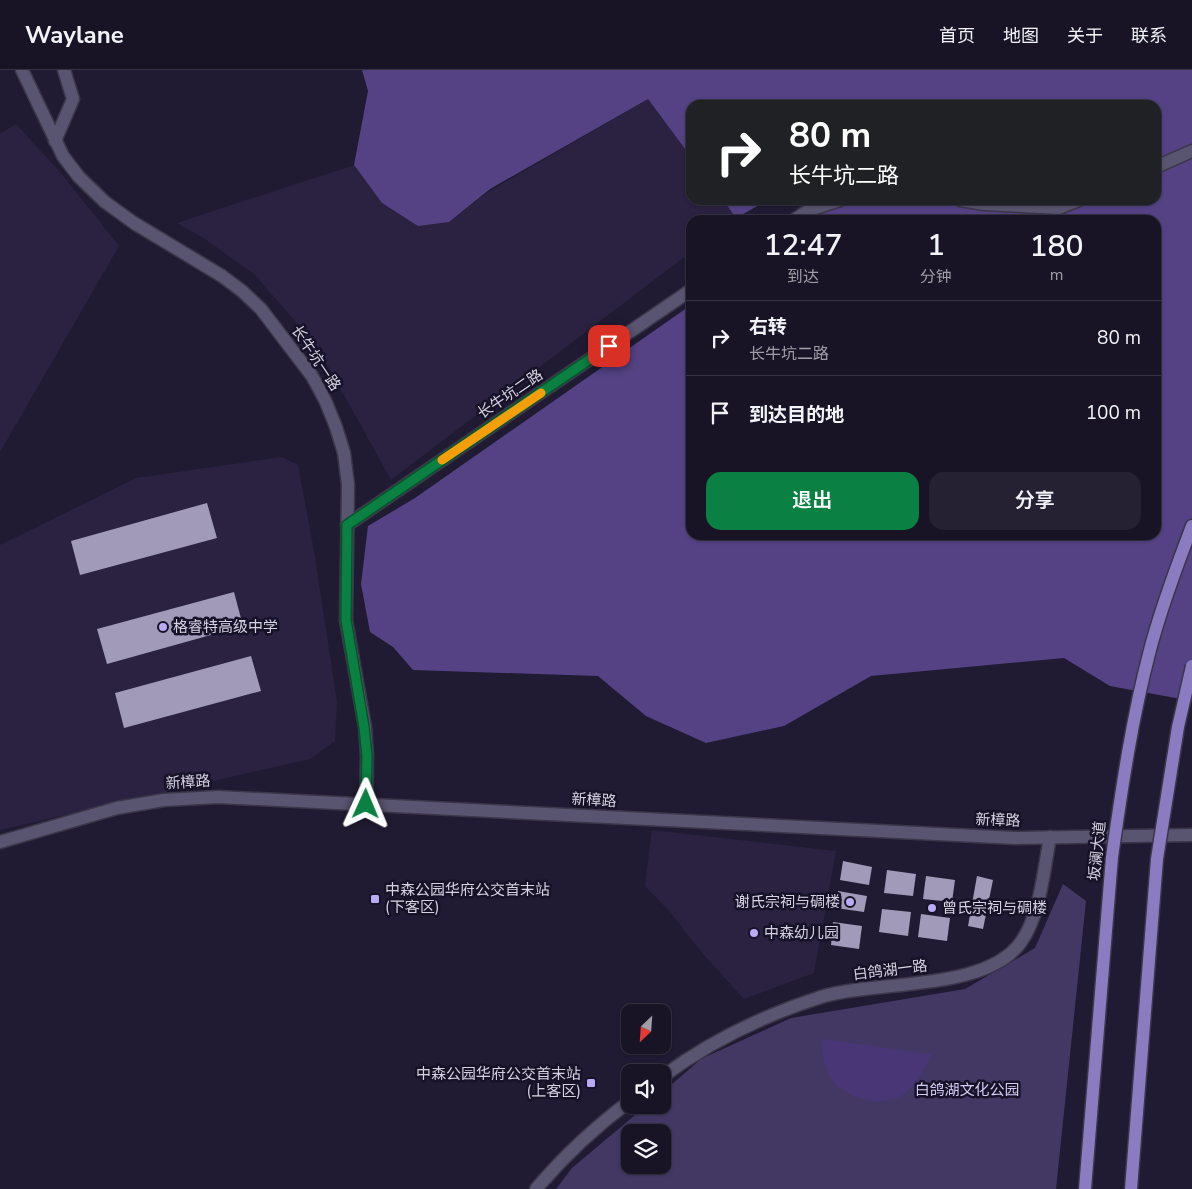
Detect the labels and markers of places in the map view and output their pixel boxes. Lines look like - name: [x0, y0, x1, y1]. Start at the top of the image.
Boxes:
- pin: [588, 325, 630, 367]
- place label: 格睿特高级中学: [173, 617, 278, 637]
- marker: 格睿特高级中学: [157, 621, 169, 633]
- place label: 中森公园华府公交首末站 (下客区): [385, 880, 550, 917]
- place label: 谢氏宗祠与碉楼: [735, 892, 840, 912]
- marker: 中森公园华府公交首末站 (下客区): [369, 893, 381, 905]
- marker: 谢氏宗祠与碉楼: [844, 896, 856, 908]
- place label: 曾氏宗祠与碉楼: [942, 898, 1047, 918]
- marker: 曾氏宗祠与碉楼: [926, 902, 938, 914]
- place label: 中森幼儿园: [764, 923, 839, 943]
- marker: 中森幼儿园: [748, 927, 760, 939]
- place label: 中森公园华府公交首末站 (上客区): [416, 1064, 581, 1101]
- marker: 中森公园华府公交首末站 (上客区): [585, 1077, 597, 1089]

